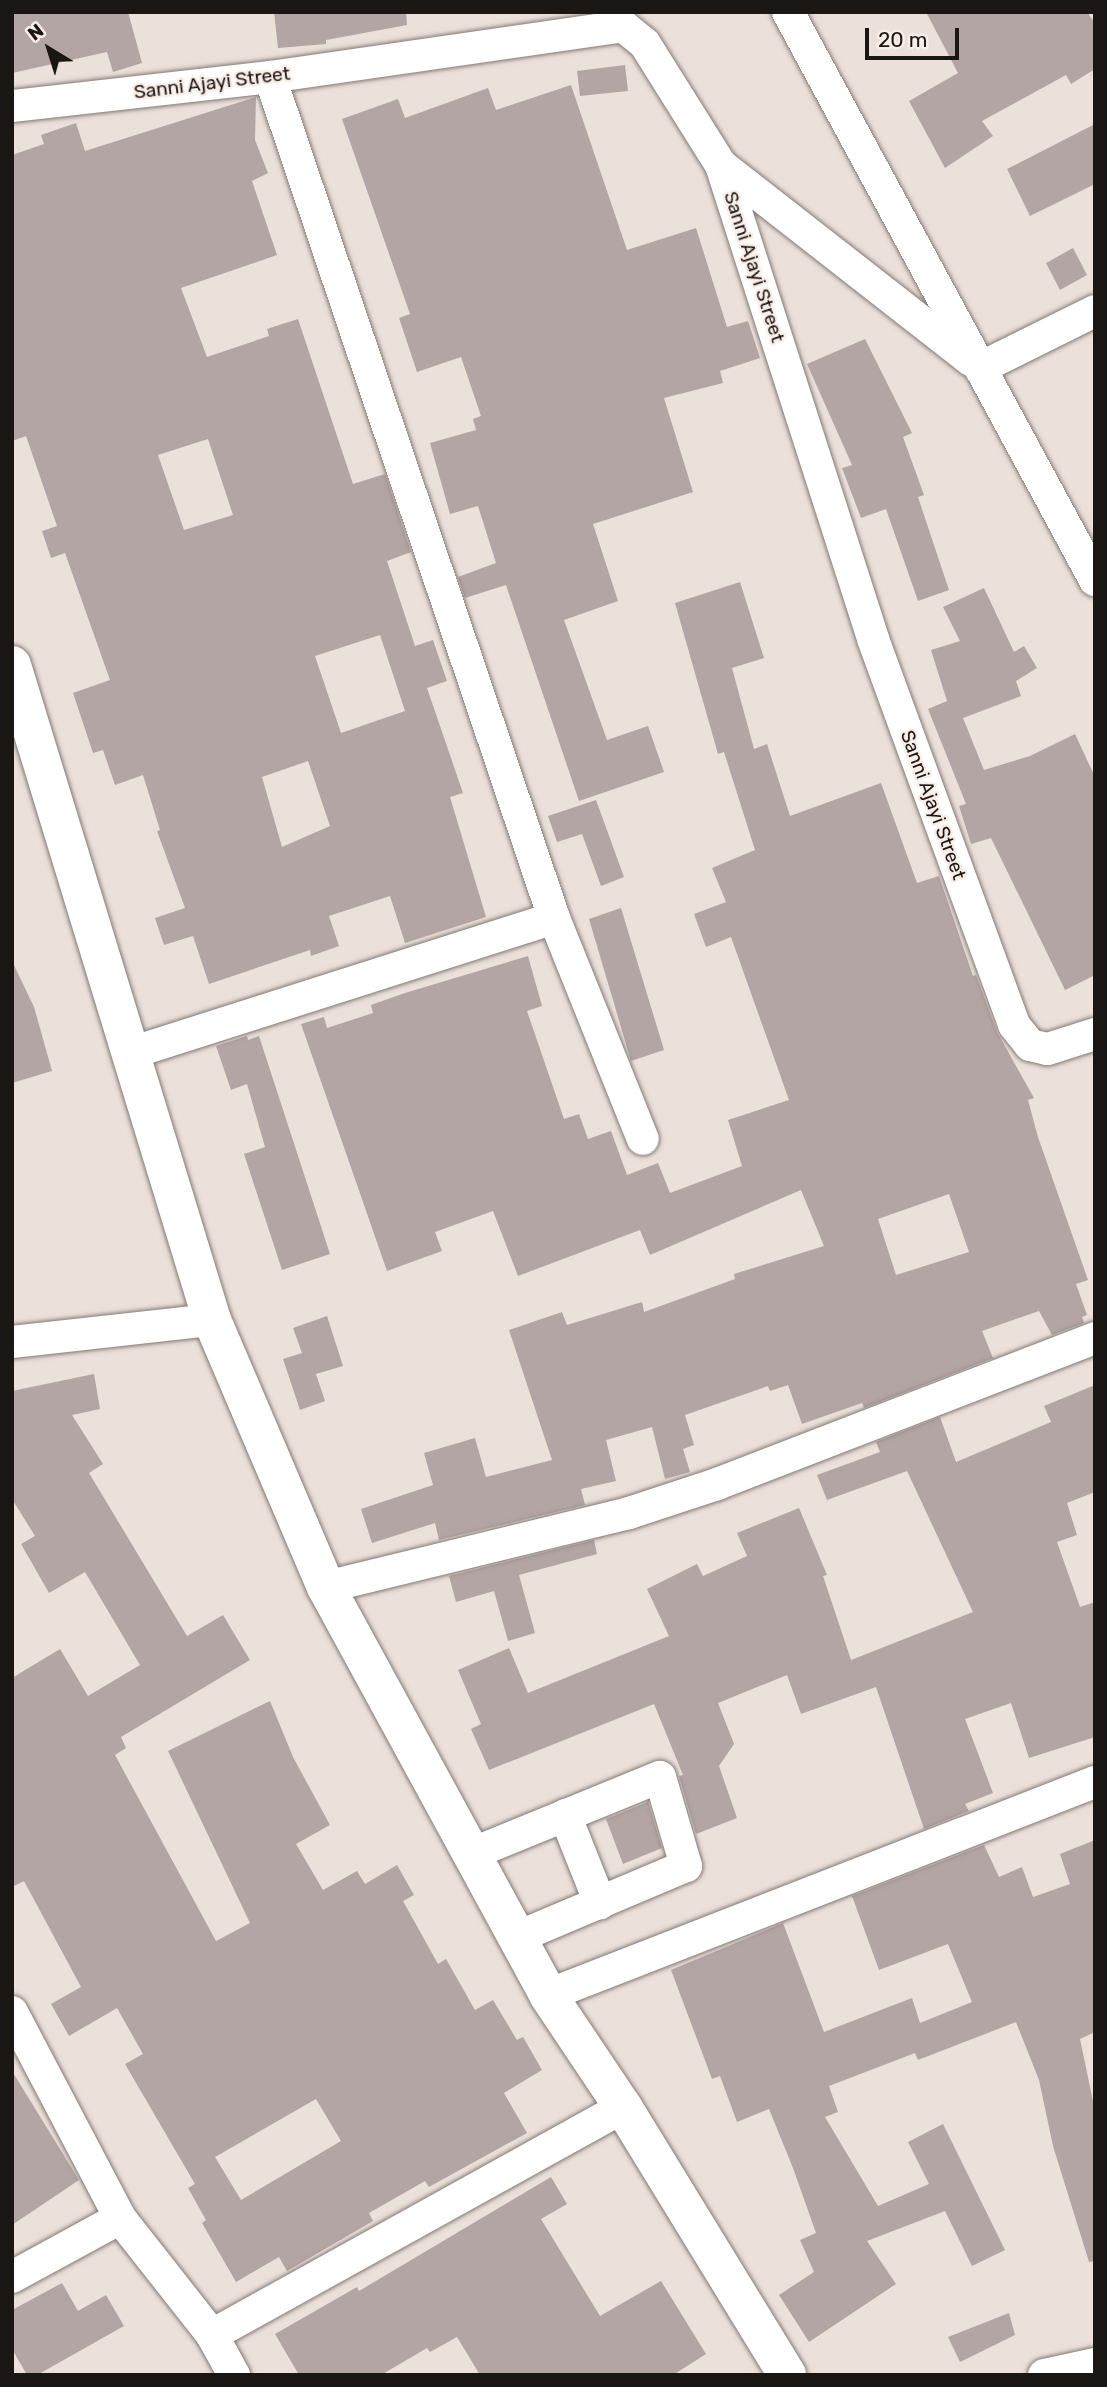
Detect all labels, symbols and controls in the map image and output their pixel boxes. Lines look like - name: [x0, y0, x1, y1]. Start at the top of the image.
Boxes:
- north arrow: [14, 14, 84, 84]
- scale bar: [869, 14, 964, 58]
- text: N: [23, 19, 48, 45]
- text: 20 m: [878, 27, 927, 52]
- street label: Sanni Ajayi Street: [132, 62, 292, 104]
- street label: Sanni Ajayi Street: [719, 189, 789, 345]
- street label: Sanni Ajayi Street: [895, 727, 971, 883]

